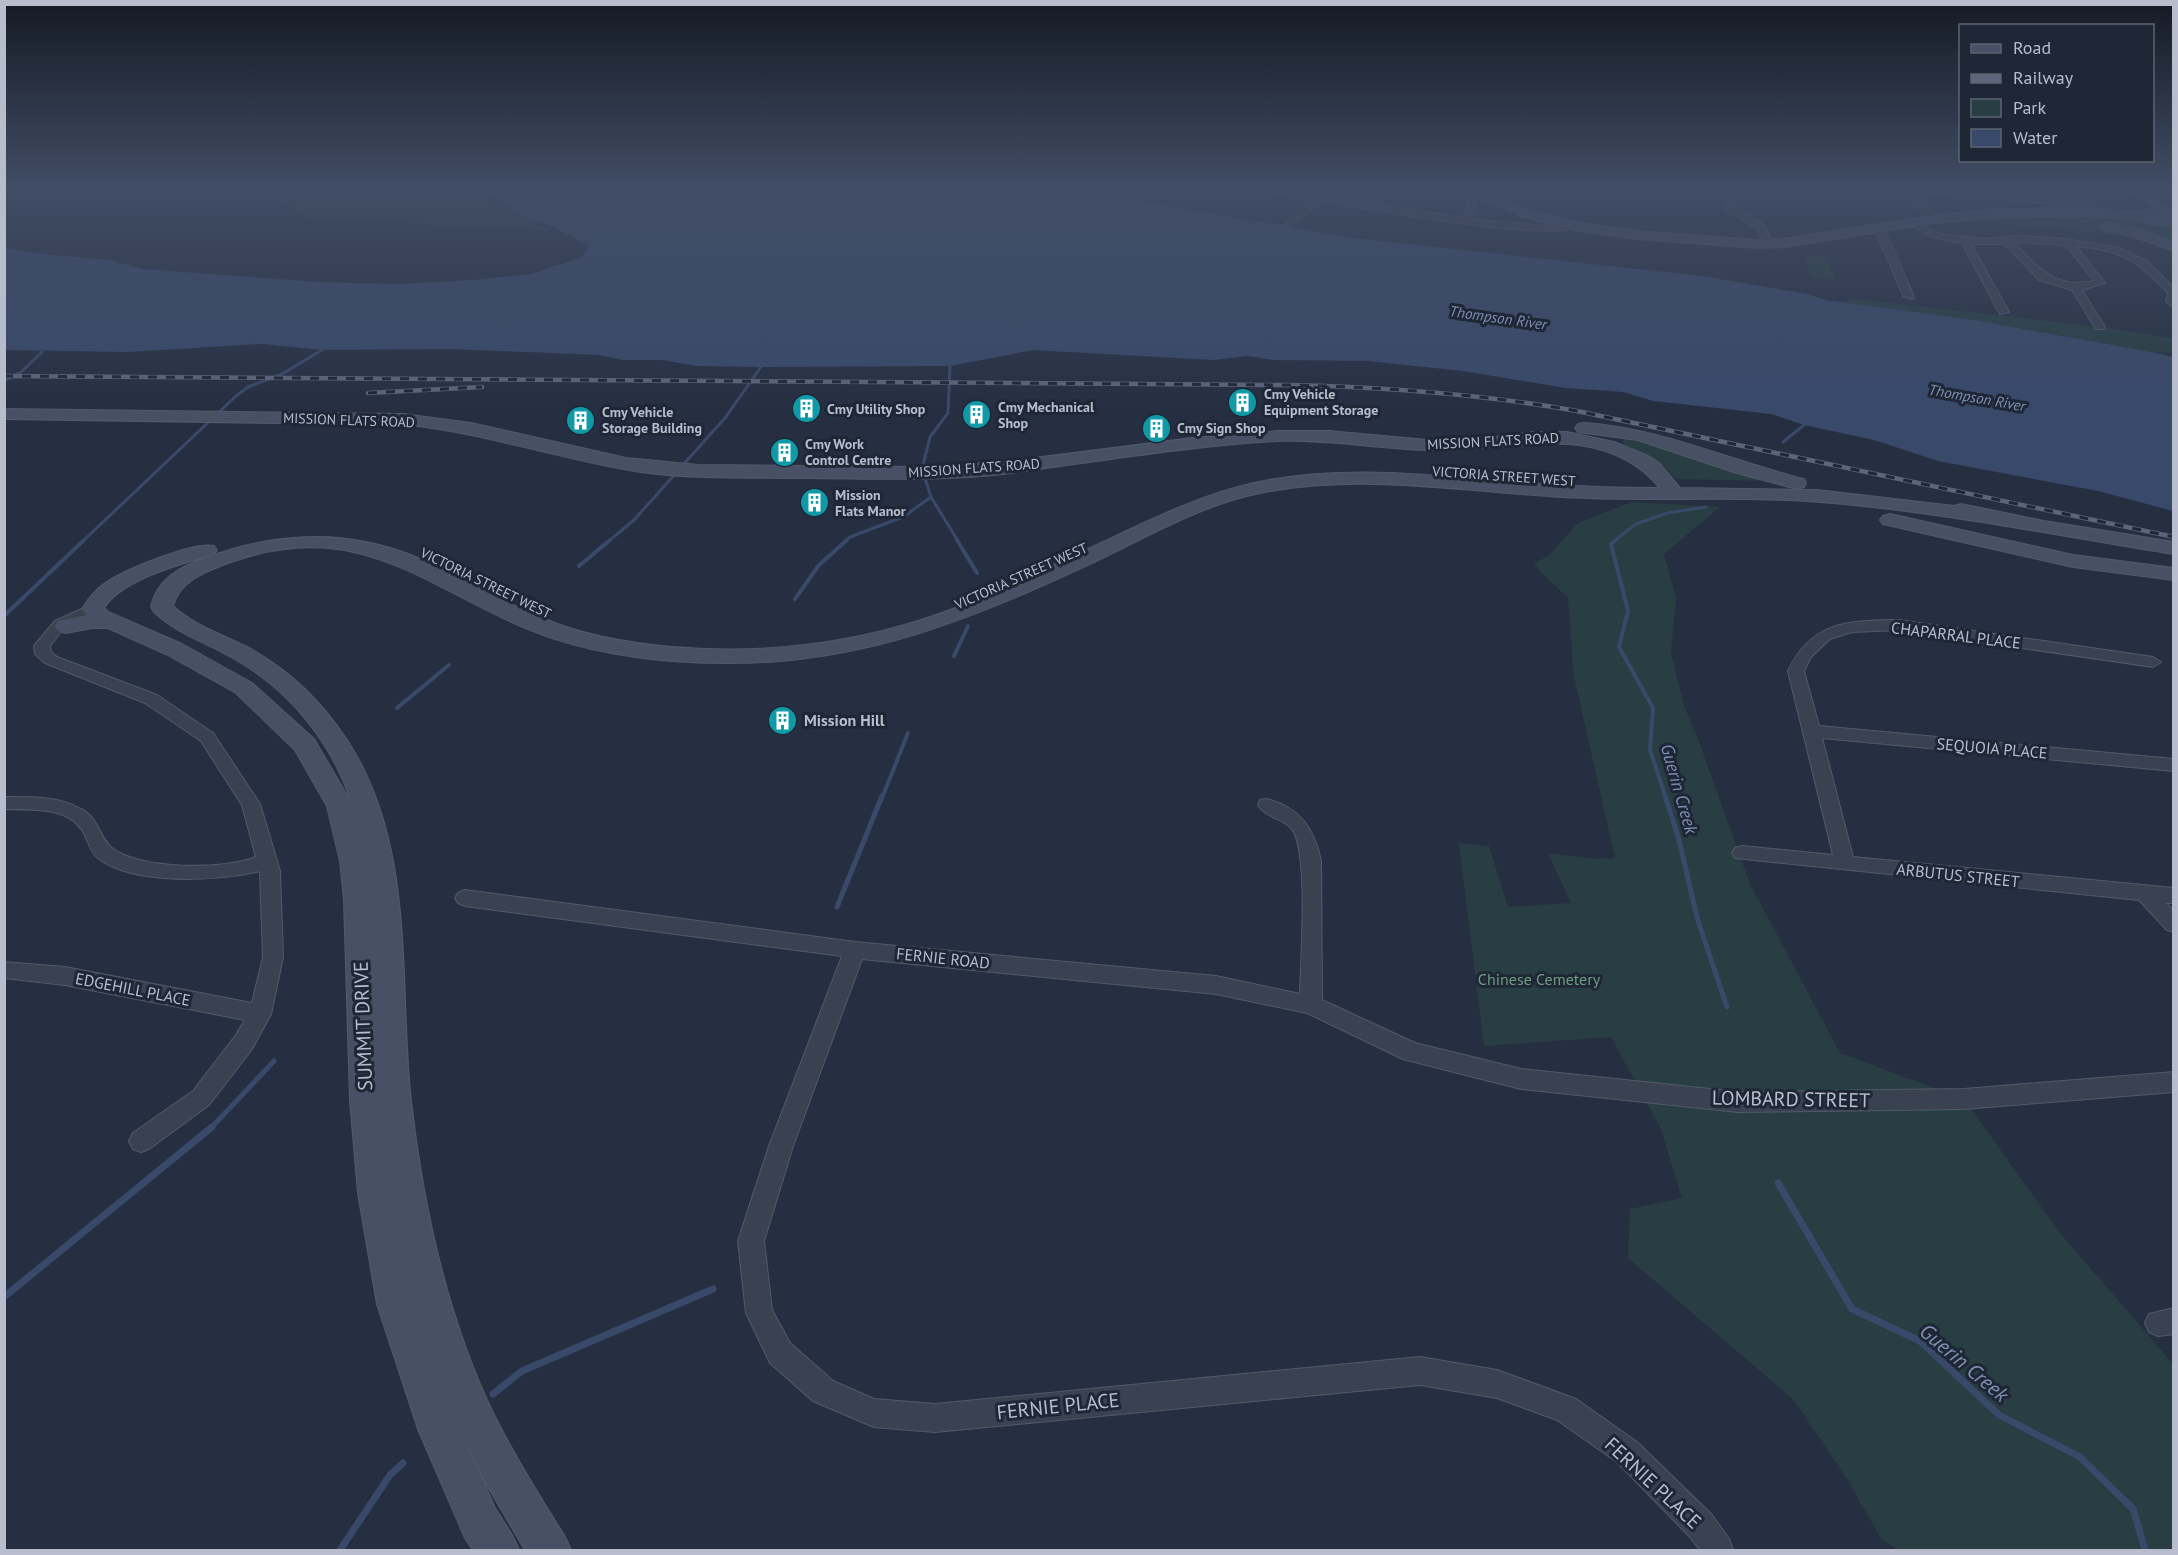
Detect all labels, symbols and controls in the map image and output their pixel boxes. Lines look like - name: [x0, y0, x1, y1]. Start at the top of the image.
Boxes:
- legend: [1959, 24, 2154, 162]
- text: Road: [2013, 36, 2051, 59]
- text: Railway: [2013, 66, 2074, 89]
- text: Park: [2013, 96, 2046, 119]
- text: Water: [2013, 126, 2057, 149]
- water label: Thompson River: [1448, 301, 1549, 334]
- water label: Thompson River: [1927, 380, 2028, 416]
- place label: Cmy Vehicle Equipment Storage: [1264, 385, 1378, 419]
- building icon: Cmy Vehicle Equipment Storage: [1227, 386, 1259, 418]
- building icon: Cmy Utility Shop: [790, 393, 822, 425]
- place label: Cmy Mechanical Shop: [998, 398, 1095, 432]
- building icon: Cmy Mechanical Shop: [961, 399, 993, 431]
- place label: Cmy Utility Shop: [827, 400, 926, 418]
- place label: Cmy Vehicle Storage Building: [602, 403, 702, 437]
- building icon: Cmy Vehicle Storage Building: [565, 404, 597, 436]
- street label: MISSION FLATS ROAD: [283, 409, 415, 431]
- building icon: Cmy Sign Shop: [1140, 412, 1172, 444]
- place label: Cmy Sign Shop: [1177, 419, 1266, 437]
- street label: MISSION FLATS ROAD: [1427, 429, 1559, 453]
- place label: Cmy Work Control Centre: [805, 435, 891, 469]
- building icon: Cmy Work Control Centre: [768, 436, 800, 468]
- street label: MISSION FLATS ROAD: [908, 454, 1040, 482]
- street label: VICTORIA STREET WEST: [1431, 462, 1576, 490]
- place label: Mission Flats Manor: [835, 486, 906, 520]
- building icon: Mission Flats Manor: [798, 487, 830, 519]
- street label: VICTORIA STREET WEST: [951, 538, 1090, 614]
- street label: VICTORIA STREET WEST: [417, 543, 555, 623]
- street label: CHAPARRAL PLACE: [1890, 617, 2022, 653]
- building icon: Mission Hill: [767, 704, 799, 736]
- place label: Mission Hill: [804, 710, 885, 730]
- street label: SEQUOIA PLACE: [1936, 733, 2048, 763]
- water label: Guerin Creek: [1656, 741, 1704, 837]
- street label: ARBUTUS STREET: [1895, 859, 2021, 891]
- street label: FERNIE ROAD: [895, 943, 991, 973]
- street label: SUMMIT DRIVE: [348, 961, 378, 1091]
- street label: EDGEHILL PLACE: [74, 968, 192, 1010]
- park label: Chinese Cemetery: [1478, 969, 1601, 989]
- street label: LOMBARD STREET: [1712, 1085, 1870, 1113]
- water label: Guerin Creek: [1914, 1318, 2016, 1409]
- street label: FERNIE PLACE: [995, 1387, 1121, 1425]
- street label: FERNIE PLACE: [1599, 1431, 1707, 1535]

